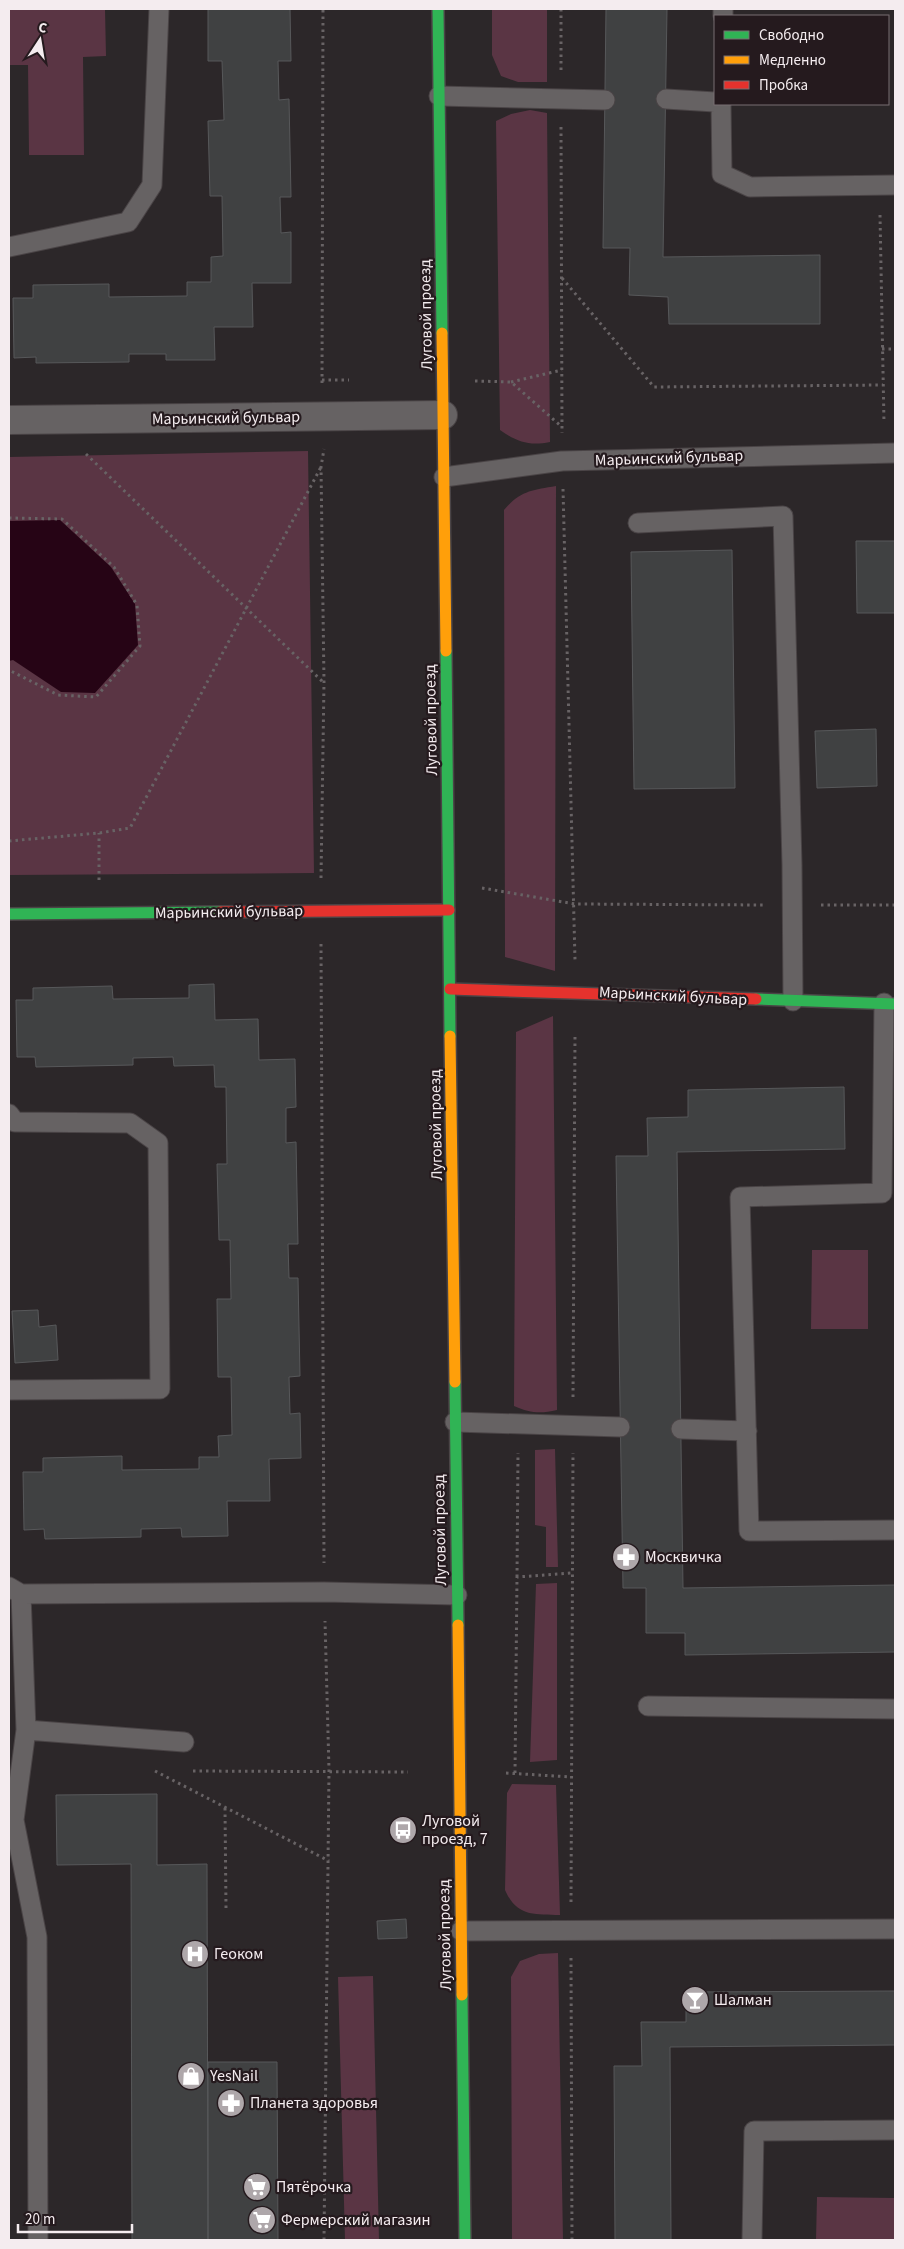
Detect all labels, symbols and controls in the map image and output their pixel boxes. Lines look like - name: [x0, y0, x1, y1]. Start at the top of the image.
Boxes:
- north arrow: [15, 15, 65, 65]
- legend: [714, 15, 889, 105]
- text: С: [36, 18, 49, 39]
- text: Свободно: [759, 25, 824, 46]
- text: Медленно: [759, 50, 826, 71]
- text: Пробка: [759, 75, 808, 96]
- street label: Луговой проезд: [414, 259, 438, 371]
- street label: Марьинский бульвар: [152, 406, 300, 430]
- street label: Марьинский бульвар: [594, 444, 744, 472]
- street label: Луговой проезд: [419, 664, 443, 776]
- street label: Марьинский бульвар: [155, 900, 303, 924]
- street label: Марьинский бульвар: [598, 981, 748, 1011]
- street label: Луговой проезд: [424, 1069, 448, 1181]
- street label: Луговой проезд: [428, 1474, 452, 1586]
- pharmacy icon: Москвичка: [611, 1542, 641, 1572]
- place label: Москвичка: [645, 1546, 722, 1568]
- place label: Луговой проезд, 7: [422, 1810, 488, 1850]
- bus stop icon: Луговой проезд, 7: [388, 1815, 418, 1845]
- street label: Луговой проезд: [433, 1879, 457, 1991]
- hospital icon: Геоком: [180, 1939, 210, 1969]
- place label: Геоком: [214, 1943, 263, 1965]
- bar icon: Шалман: [680, 1985, 710, 2015]
- place label: Шалман: [714, 1989, 772, 2011]
- shop icon: YesNail: [176, 2061, 206, 2091]
- place label: YesNail: [209, 2065, 258, 2087]
- pharmacy icon: Планета здоровья: [216, 2088, 246, 2118]
- place label: Планета здоровья: [250, 2092, 378, 2114]
- supermarket icon: Пятёрочка: [242, 2172, 272, 2202]
- place label: Пятёрочка: [276, 2176, 351, 2198]
- scale bar: [18, 2202, 131, 2234]
- supermarket icon: Фермерский магазин: [247, 2205, 277, 2235]
- text: 20 m: [25, 2209, 55, 2230]
- place label: Фермерский магазин: [281, 2209, 431, 2231]

